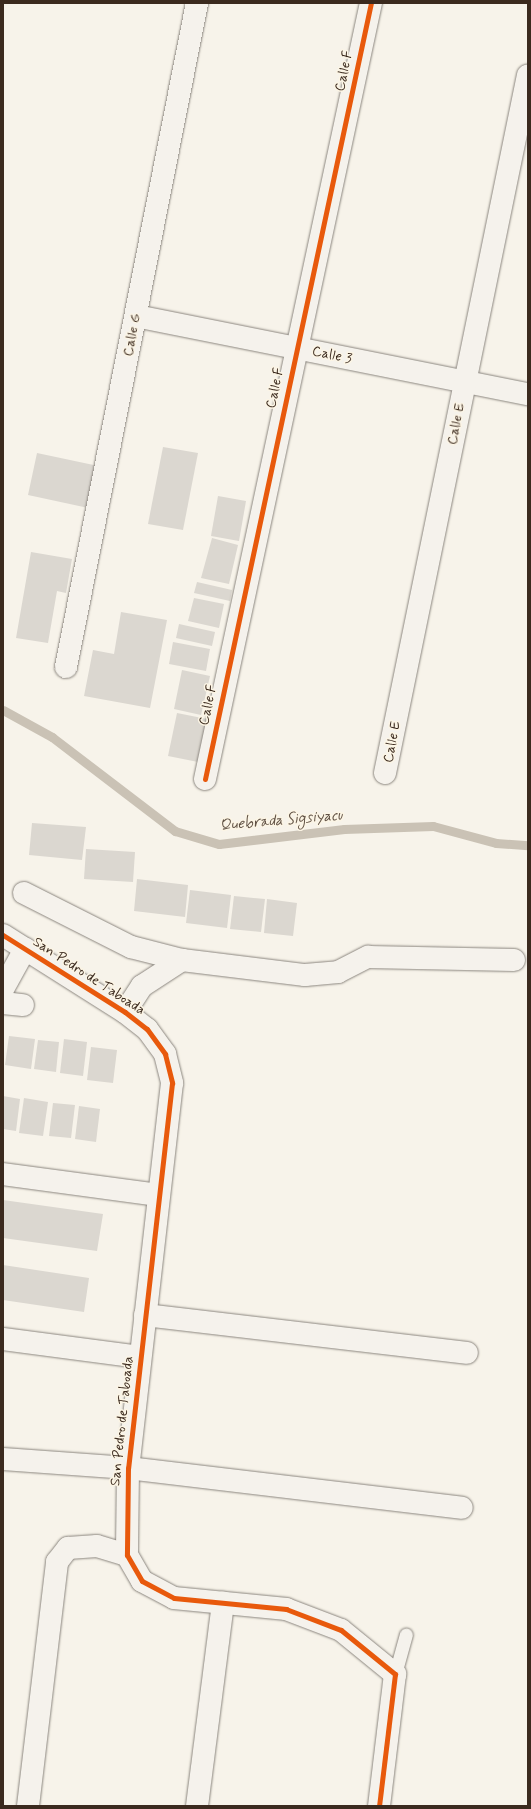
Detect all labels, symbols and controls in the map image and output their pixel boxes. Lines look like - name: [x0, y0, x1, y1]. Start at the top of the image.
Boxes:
- street label: Calle F: [331, 49, 357, 93]
- street label: Calle G: [120, 312, 144, 358]
- street label: Calle 3: [311, 343, 353, 367]
- street label: Calle F: [262, 366, 288, 410]
- street label: Calle E: [444, 402, 468, 446]
- street label: Calle F: [195, 683, 221, 727]
- street label: Calle E: [380, 720, 404, 764]
- water label: Quebrada Sigsiyacu: [218, 807, 344, 835]
- street label: San Pedro de Taboada: [30, 934, 148, 1018]
- street label: San Pedro de Taboada: [107, 1356, 137, 1486]

